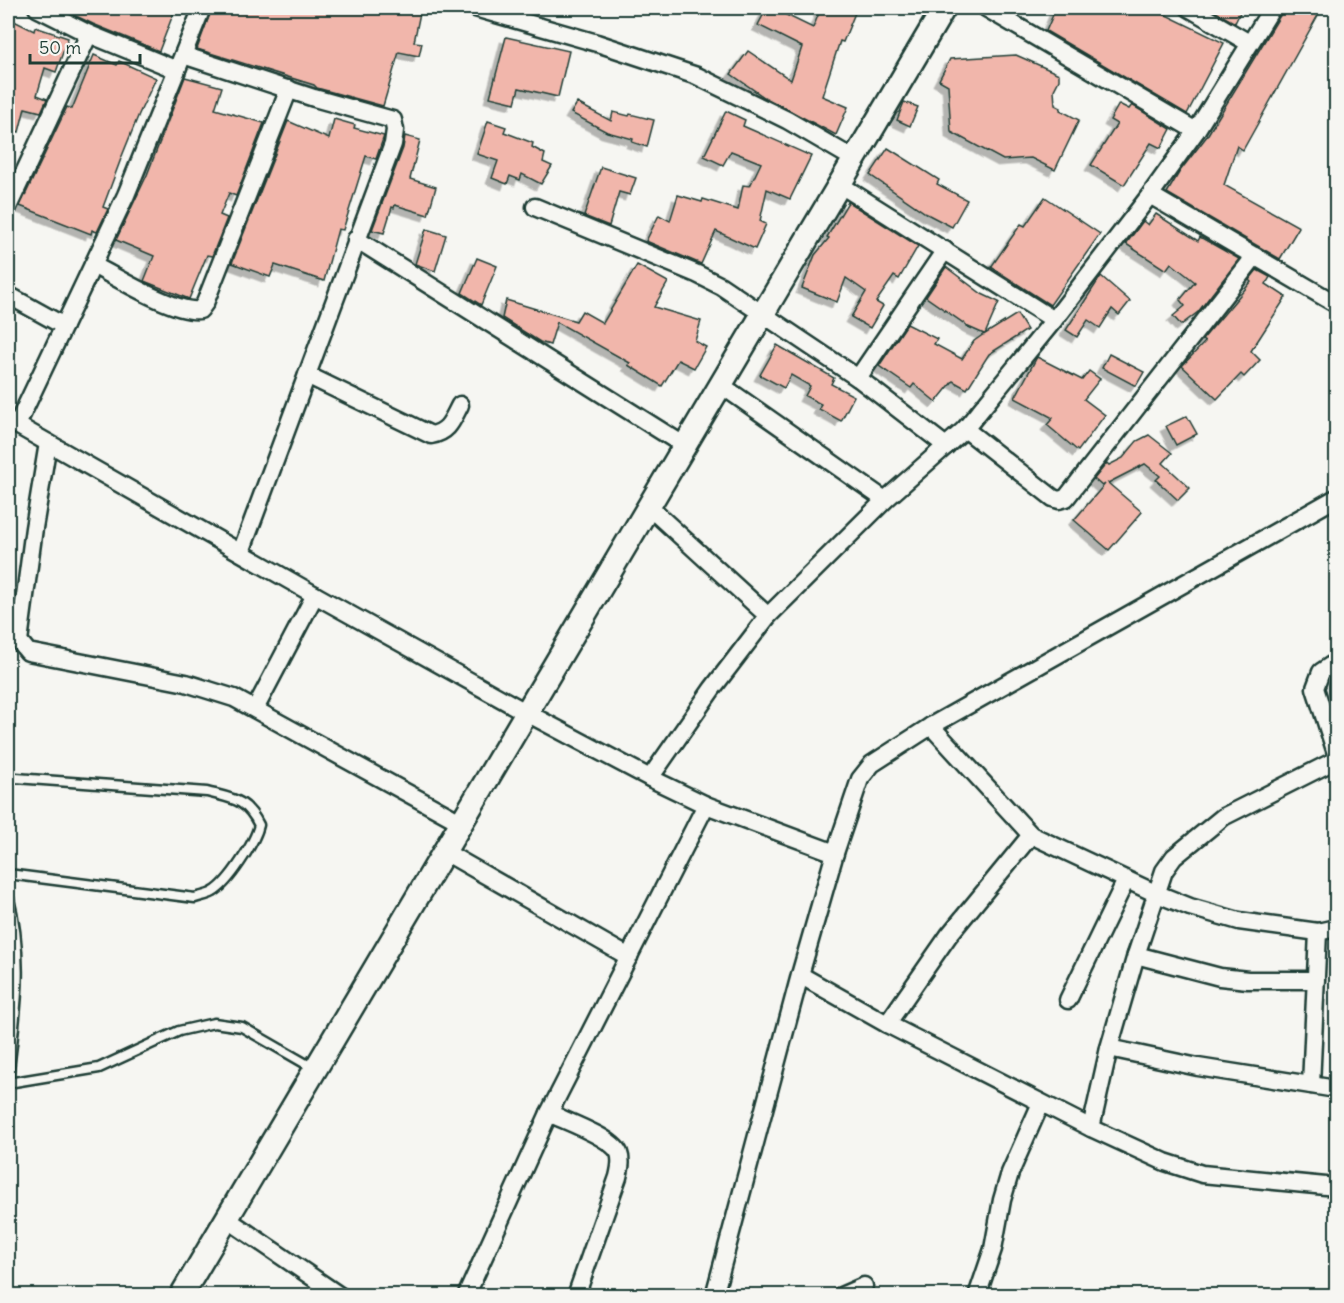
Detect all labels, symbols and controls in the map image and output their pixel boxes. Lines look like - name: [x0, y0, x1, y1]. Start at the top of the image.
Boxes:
- scale bar: [30, 27, 140, 65]
- text: 50 m: [39, 36, 81, 59]

